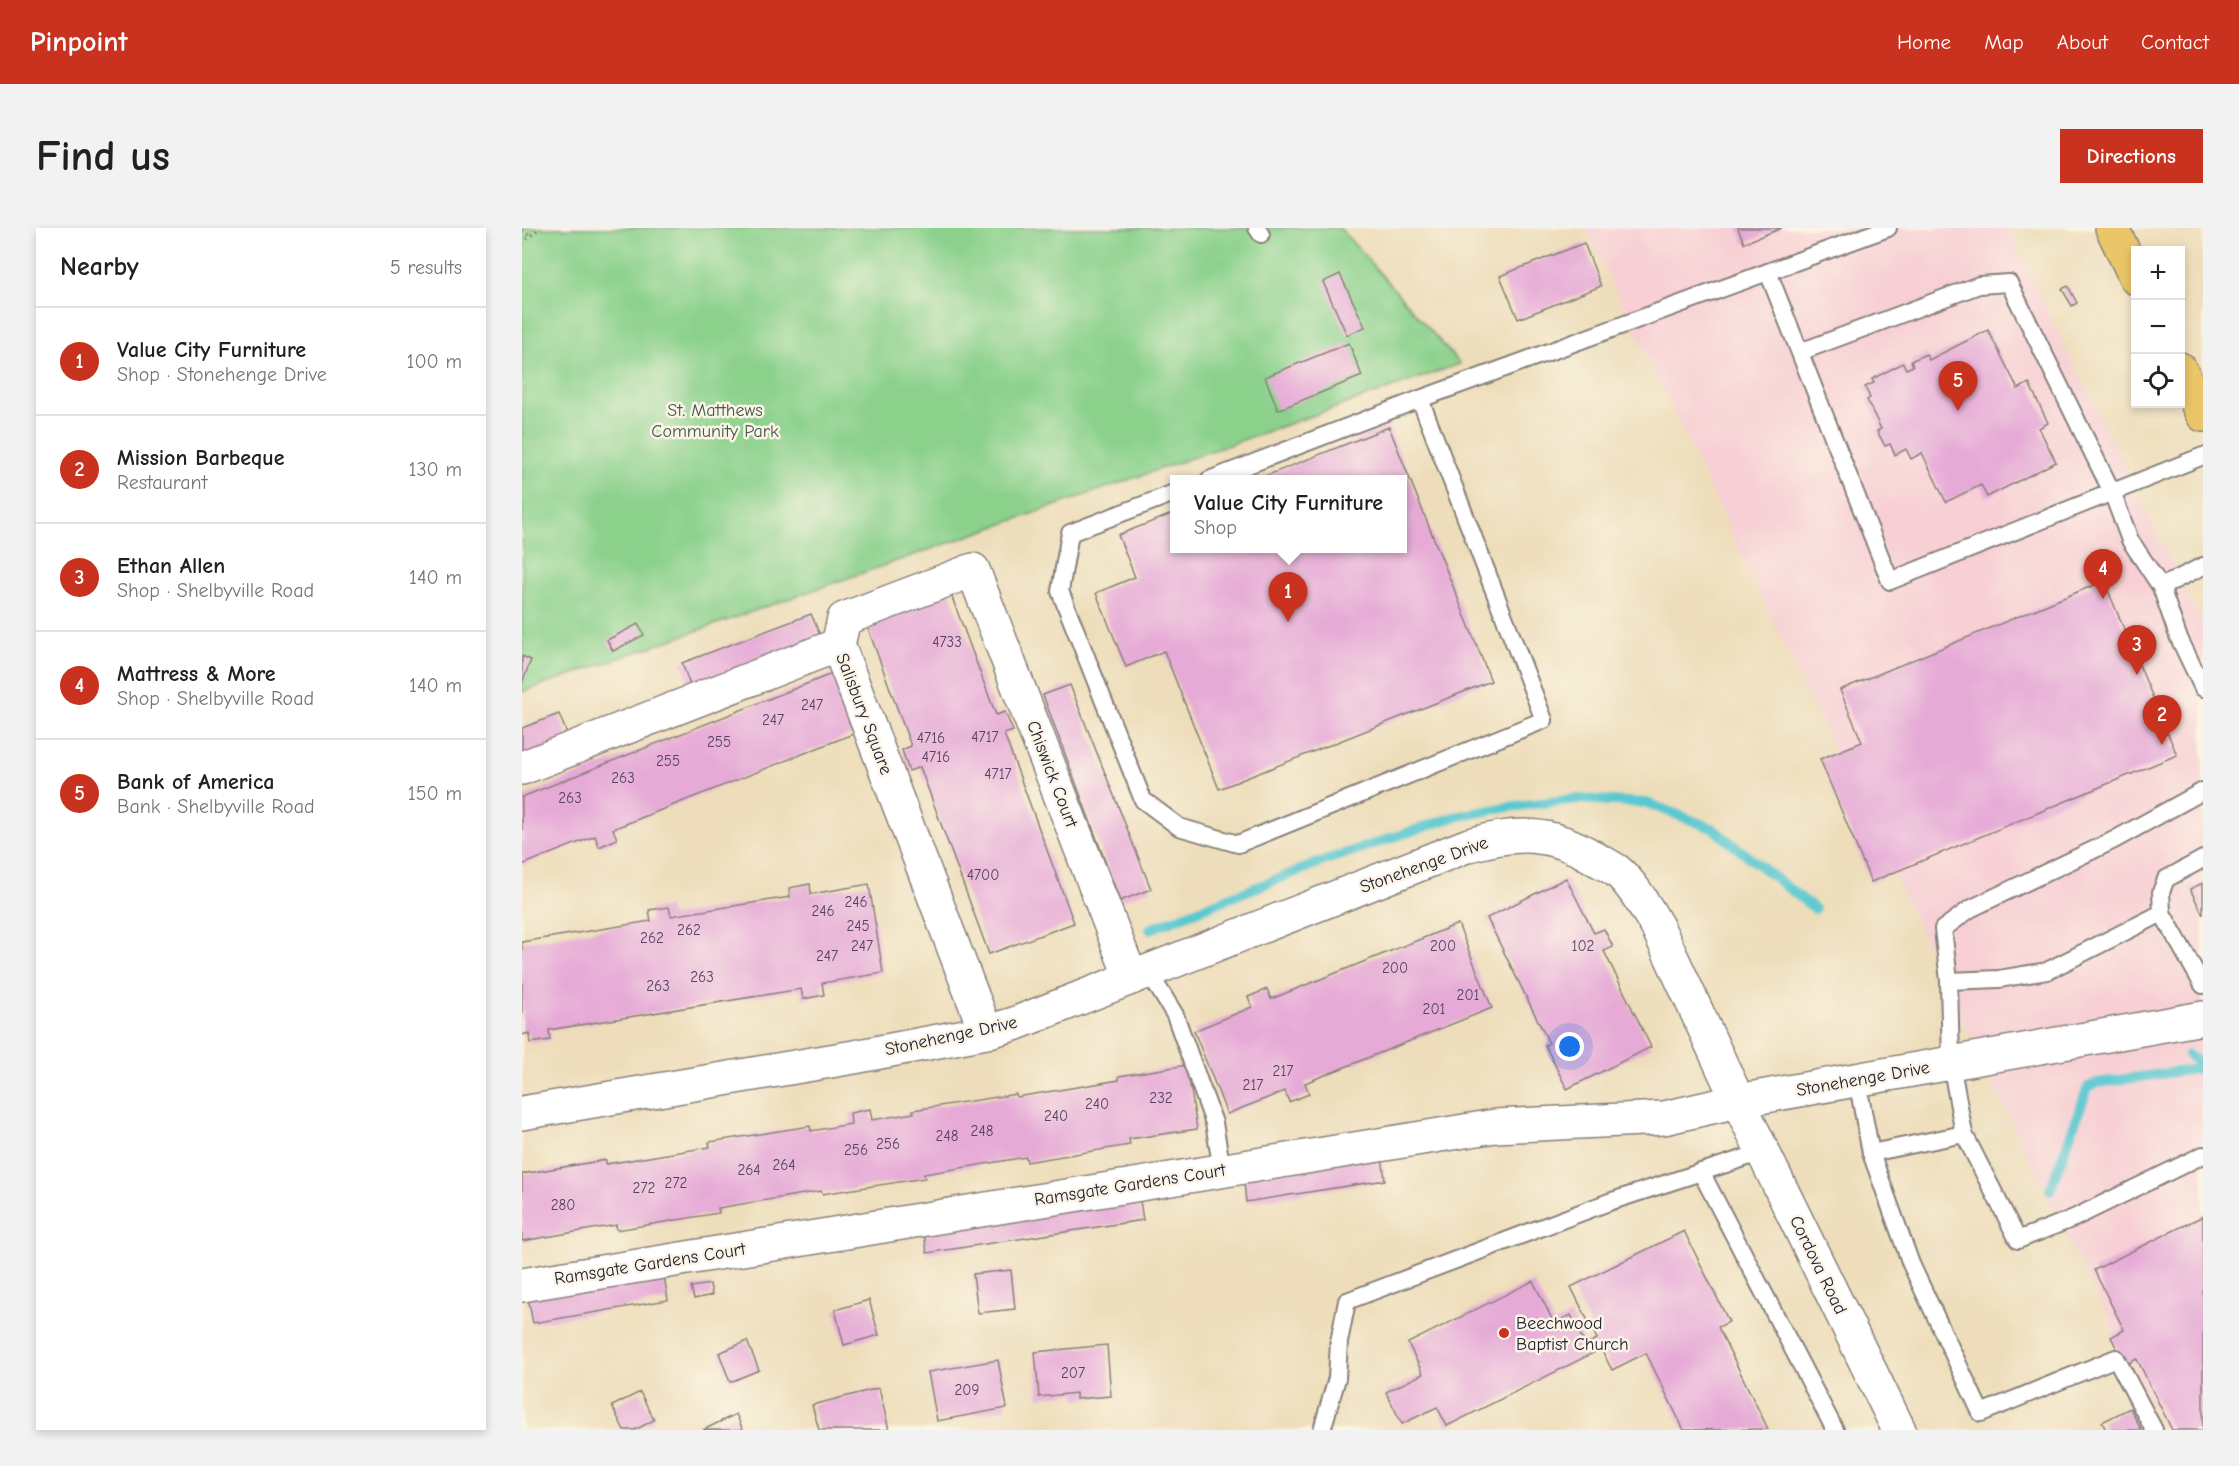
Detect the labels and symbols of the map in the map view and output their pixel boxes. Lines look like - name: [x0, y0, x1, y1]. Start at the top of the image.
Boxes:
- pin: 5: [1938, 362, 1978, 411]
- park label: St. Matthews Community Park: [651, 400, 779, 442]
- pin: 4: [2084, 550, 2122, 599]
- pin: 1: [1268, 572, 1308, 622]
- pin: 3: [2118, 626, 2156, 675]
- house number: 4733: [932, 633, 962, 651]
- street label: Salisbury Square: [831, 650, 897, 778]
- house number: 247: [801, 696, 823, 714]
- pin: 2: [2142, 696, 2182, 745]
- house number: 247: [762, 711, 784, 729]
- street label: Chiswick Court: [1022, 718, 1082, 831]
- house number: 4717: [971, 728, 999, 746]
- house number: 4716: [917, 729, 945, 747]
- house number: 255: [707, 733, 731, 751]
- house number: 4716: [922, 748, 950, 766]
- house number: 255: [656, 752, 680, 770]
- house number: 4717: [984, 765, 1012, 783]
- house number: 263: [611, 769, 635, 787]
- house number: 263: [558, 789, 582, 807]
- street label: Stonehenge Drive: [1357, 832, 1491, 898]
- house number: 4700: [967, 866, 999, 884]
- house number: 246: [844, 893, 868, 911]
- house number: 246: [811, 902, 835, 920]
- house number: 245: [846, 917, 870, 935]
- house number: 262: [677, 921, 701, 939]
- house number: 262: [640, 929, 664, 947]
- house number: 247: [851, 937, 873, 955]
- house number: 200: [1430, 937, 1456, 955]
- house number: 102: [1572, 937, 1594, 955]
- house number: 247: [816, 947, 838, 965]
- house number: 200: [1382, 959, 1408, 977]
- house number: 263: [690, 968, 714, 986]
- house number: 263: [646, 977, 670, 995]
- house number: 201: [1457, 986, 1480, 1004]
- house number: 201: [1423, 1000, 1446, 1018]
- street label: Stonehenge Drive: [883, 1012, 1019, 1060]
- your location: [1555, 1032, 1584, 1061]
- street label: Stonehenge Drive: [1795, 1057, 1931, 1101]
- house number: 217: [1273, 1062, 1293, 1080]
- house number: 217: [1243, 1076, 1263, 1094]
- house number: 232: [1149, 1089, 1173, 1107]
- house number: 240: [1085, 1095, 1109, 1113]
- house number: 240: [1044, 1107, 1068, 1125]
- house number: 248: [971, 1122, 993, 1140]
- house number: 248: [936, 1127, 958, 1145]
- house number: 256: [876, 1135, 900, 1153]
- house number: 256: [844, 1141, 868, 1159]
- house number: 264: [772, 1156, 796, 1174]
- street label: Ramsgate Gardens Court: [1033, 1159, 1228, 1211]
- house number: 264: [737, 1161, 761, 1179]
- house number: 272: [665, 1174, 687, 1192]
- house number: 272: [633, 1179, 655, 1197]
- house number: 280: [551, 1196, 575, 1214]
- street label: Cordova Road: [1785, 1212, 1851, 1318]
- street label: Ramsgate Gardens Court: [553, 1238, 748, 1290]
- place label: Beechwood Baptist Church: [1516, 1313, 1629, 1355]
- marker: Beechwood Baptist Church: [1497, 1326, 1511, 1340]
- house number: 207: [1061, 1364, 1085, 1382]
- house number: 209: [955, 1381, 980, 1399]

